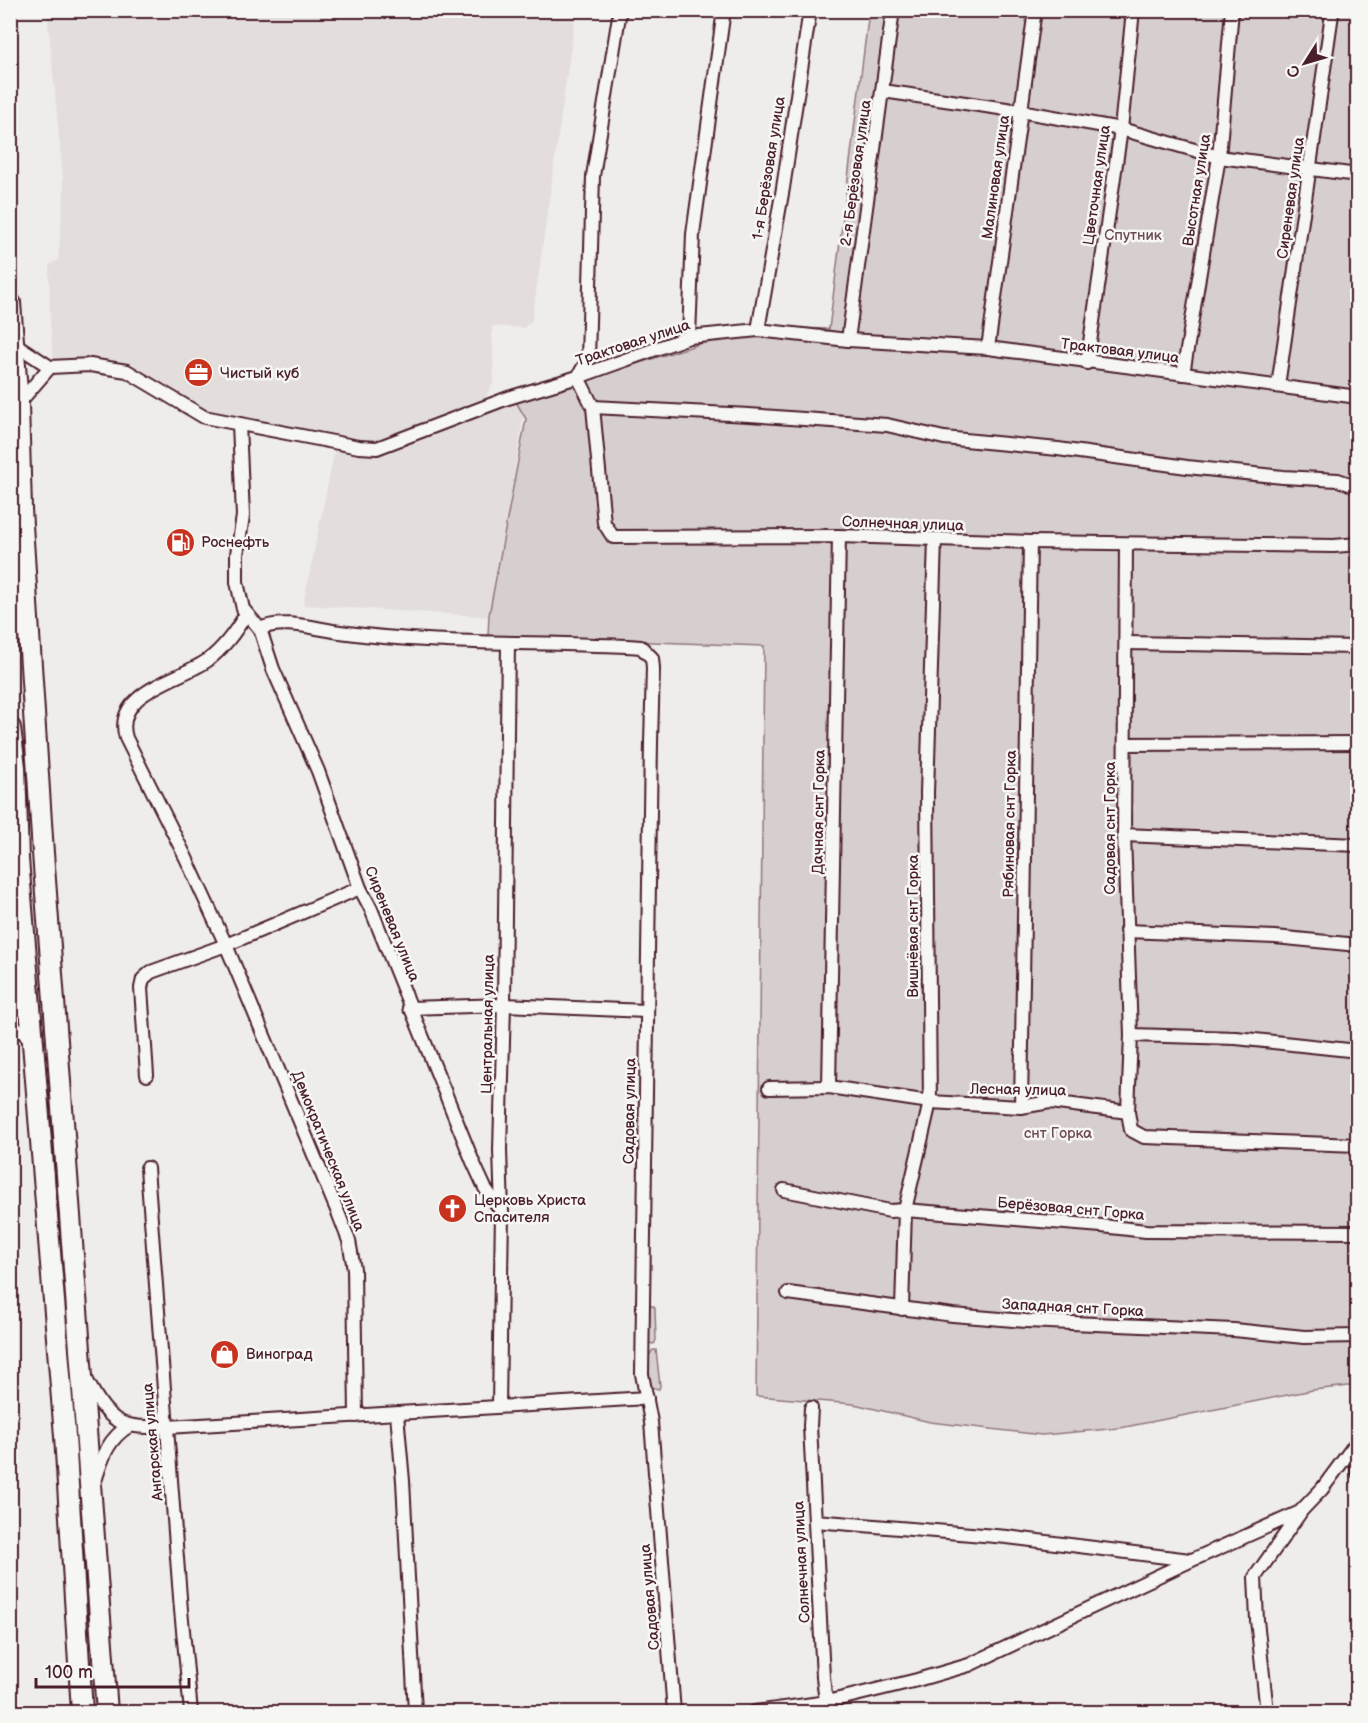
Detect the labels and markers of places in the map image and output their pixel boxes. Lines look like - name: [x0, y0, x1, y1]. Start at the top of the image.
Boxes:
- office icon: Чистый куб: [183, 357, 215, 389]
- place label: Чистый куб: [220, 364, 299, 383]
- fuel station icon: Роснефть: [164, 526, 196, 558]
- place label: Роснефть: [201, 533, 270, 552]
- place label: Церковь Христа Спасителя: [474, 1191, 586, 1227]
- church icon: Церковь Христа Спасителя: [437, 1193, 469, 1225]
- shop icon: Виноград: [209, 1338, 241, 1370]
- place label: Виноград: [246, 1345, 313, 1364]

